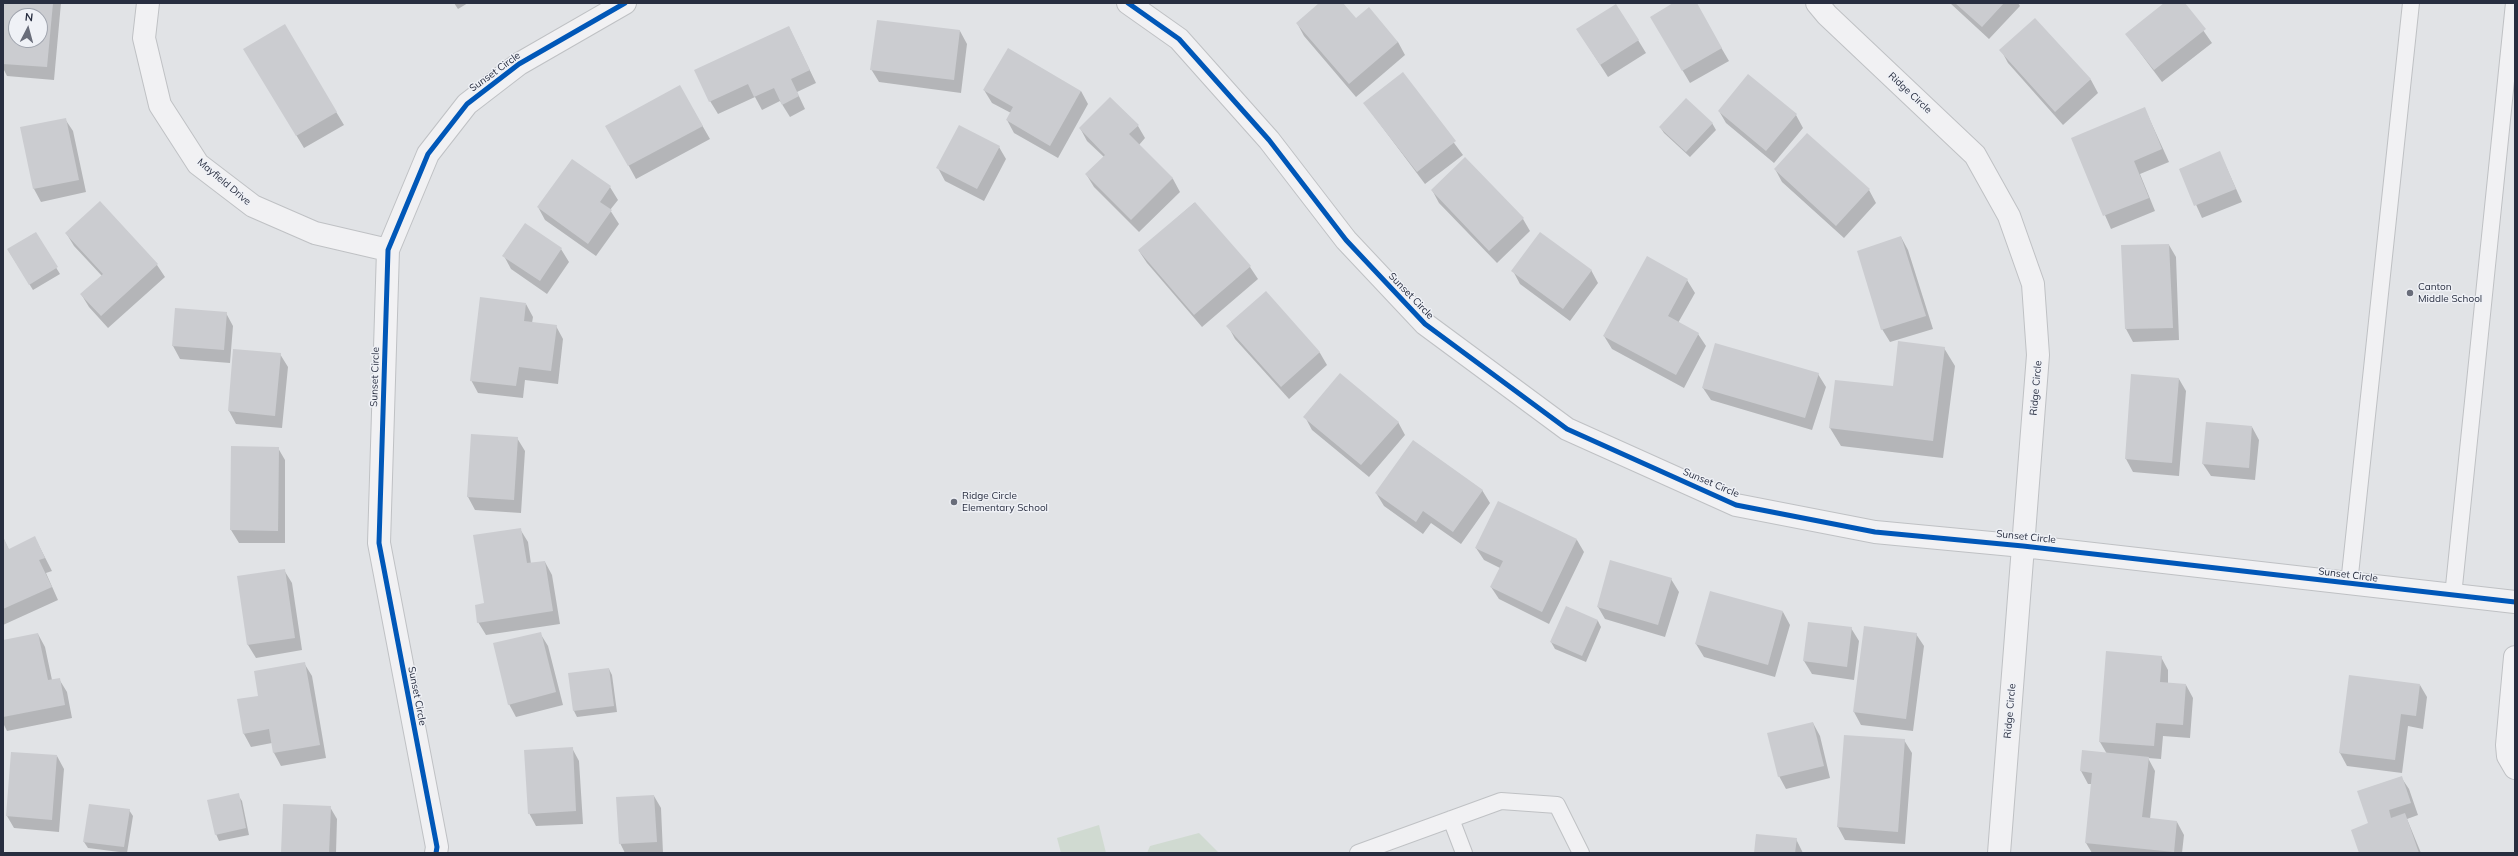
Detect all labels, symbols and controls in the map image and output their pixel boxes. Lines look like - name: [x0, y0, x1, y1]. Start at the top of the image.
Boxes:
- north arrow: [8, 8, 48, 48]
- text: N: [24, 10, 34, 24]
- street label: Sunset Circle: [467, 50, 523, 94]
- street label: Ridge Circle: [1886, 70, 1934, 116]
- street label: Mayfield Drive: [195, 156, 253, 208]
- street label: Sunset Circle: [1386, 270, 1436, 322]
- place label: Canton Middle School: [2418, 281, 2482, 304]
- marker: Canton Middle School: [2405, 288, 2415, 298]
- street label: Sunset Circle: [368, 347, 382, 407]
- street label: Ridge Circle: [2028, 360, 2044, 416]
- street label: Sunset Circle: [1681, 466, 1741, 500]
- place label: Ridge Circle Elementary School: [962, 490, 1048, 514]
- marker: Ridge Circle Elementary School: [949, 497, 959, 507]
- street label: Sunset Circle: [1996, 528, 2056, 546]
- street label: Sunset Circle: [2318, 565, 2378, 585]
- street label: Sunset Circle: [405, 665, 429, 727]
- street label: Ridge Circle: [2002, 683, 2018, 739]

